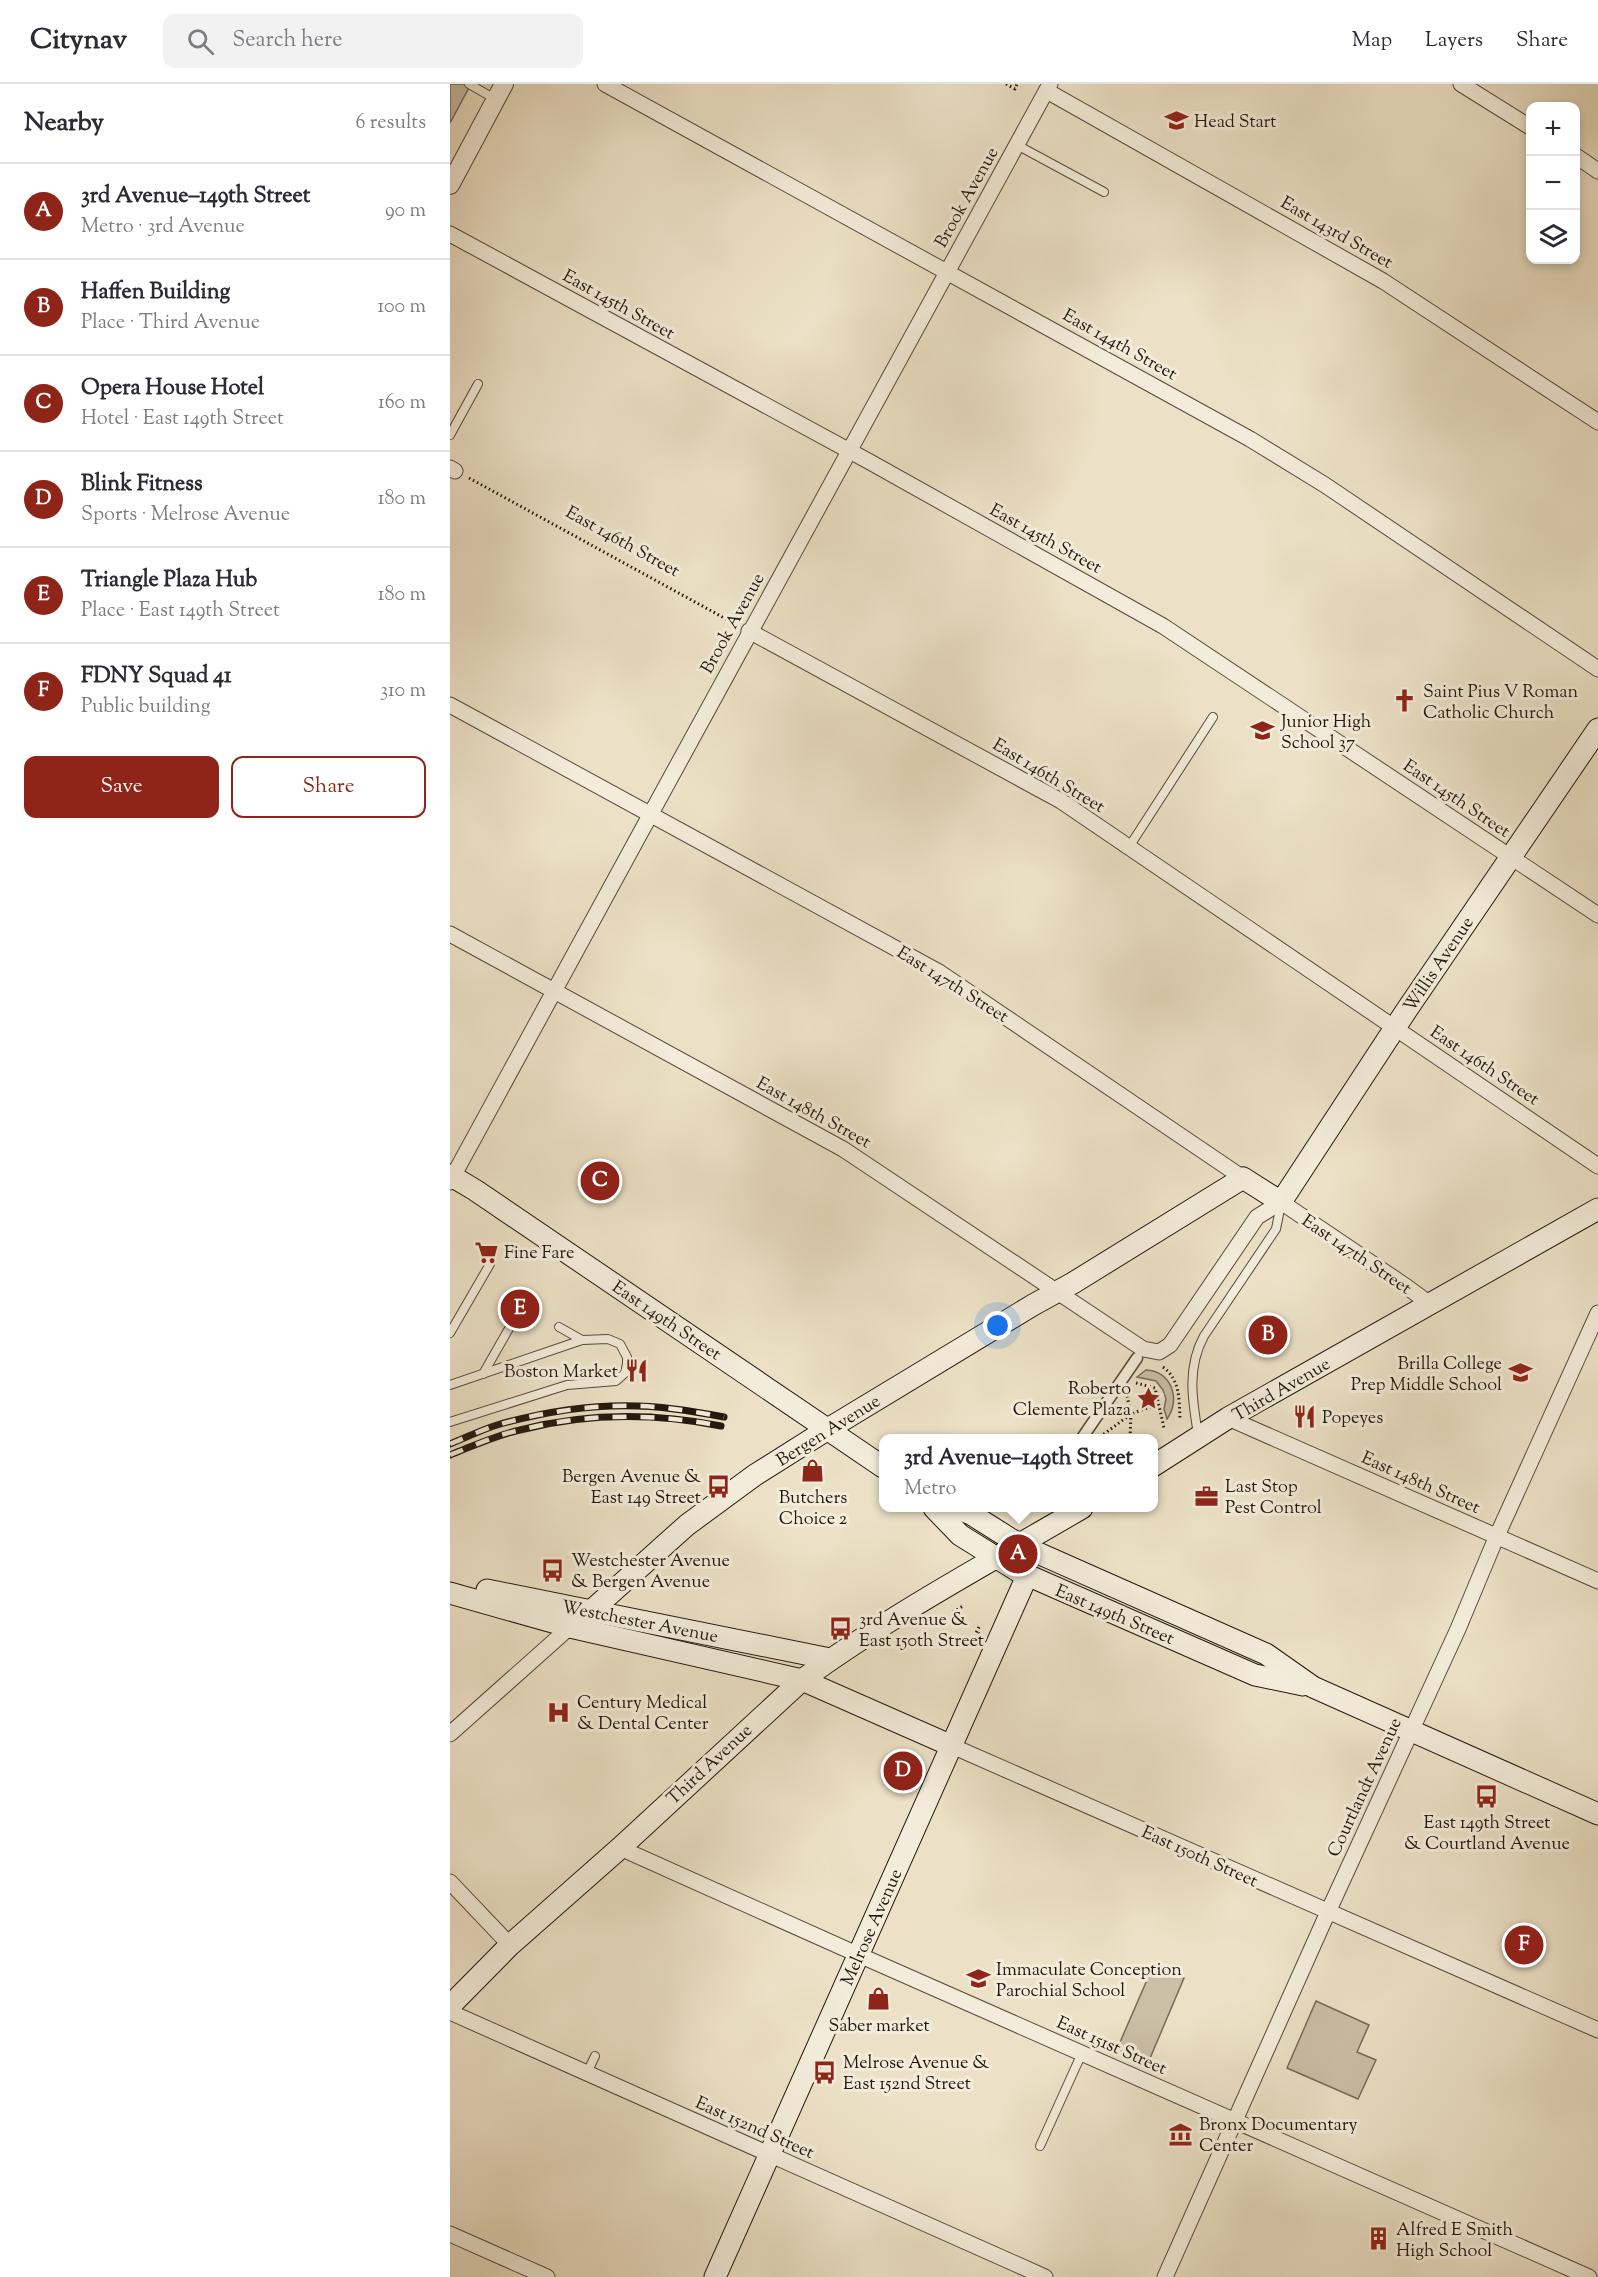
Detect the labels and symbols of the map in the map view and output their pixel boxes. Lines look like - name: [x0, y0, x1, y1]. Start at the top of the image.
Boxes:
- school or university icon: Head Start: [1163, 108, 1189, 134]
- place label: Head Start: [1194, 110, 1277, 136]
- street label: Brook Avenue: [929, 143, 1006, 253]
- street label: East 143rd Street: [1275, 191, 1397, 276]
- street label: East 145th Street: [557, 264, 679, 347]
- street label: East 144th Street: [1057, 304, 1181, 388]
- street label: East 145th Street: [984, 498, 1106, 581]
- street label: East 146th Street: [560, 501, 684, 585]
- street label: Brook Avenue: [695, 569, 772, 679]
- place label: Saint Pius V Roman Catholic Church: [1423, 680, 1579, 727]
- church icon: Saint Pius V Roman Catholic Church: [1392, 688, 1418, 714]
- place label: Junior High School 37: [1280, 710, 1372, 757]
- school or university icon: Junior High School 37: [1250, 718, 1276, 744]
- street label: East 146th Street: [987, 733, 1109, 821]
- street label: East 145th Street: [1397, 754, 1515, 845]
- street label: Willis Avenue: [1398, 912, 1481, 1018]
- street label: East 147th Street: [891, 941, 1013, 1030]
- street label: East 146th Street: [1424, 1020, 1544, 1113]
- street label: East 148th Street: [751, 1071, 875, 1156]
- pin: C: [580, 1158, 620, 1204]
- street label: East 147th Street: [1296, 1209, 1416, 1302]
- supermarket icon: Fine Fare: [473, 1239, 499, 1265]
- place label: Fine Fare: [504, 1241, 574, 1267]
- street label: East 149th Street: [606, 1275, 726, 1368]
- pin: E: [500, 1286, 540, 1332]
- your location: [983, 1311, 1012, 1340]
- pin: B: [1248, 1312, 1288, 1358]
- street label: Third Avenue: [1228, 1352, 1336, 1429]
- place label: Brilla College Prep Middle School: [1351, 1352, 1502, 1399]
- restaurant icon: Boston Market: [623, 1358, 649, 1384]
- place label: Boston Market: [504, 1360, 618, 1386]
- school or university icon: Brilla College Prep Middle School: [1507, 1360, 1533, 1386]
- place label: Roberto Clemente Plaza: [1013, 1377, 1131, 1424]
- place icon: Roberto Clemente Plaza: [1136, 1385, 1162, 1411]
- street label: Bergen Avenue: [772, 1389, 886, 1474]
- restaurant icon: Popeyes: [1291, 1404, 1317, 1430]
- place label: Popeyes: [1322, 1406, 1383, 1432]
- street label: East 148th Street: [1357, 1446, 1484, 1522]
- shop icon: Butchers Choice 2: [800, 1458, 826, 1484]
- place label: Bergen Avenue & East 149 Street: [562, 1465, 701, 1512]
- bus stop icon: Bergen Avenue & East 149 Street: [706, 1473, 732, 1499]
- place label: Last Stop Pest Control: [1225, 1475, 1322, 1522]
- office icon: Last Stop Pest Control: [1194, 1483, 1220, 1509]
- place label: Butchers Choice 2: [779, 1486, 848, 1533]
- pin: A: [998, 1532, 1038, 1576]
- place label: Westchester Avenue & Bergen Avenue: [571, 1549, 730, 1596]
- bus stop icon: Westchester Avenue & Bergen Avenue: [540, 1557, 566, 1583]
- street label: East 149th Street: [1051, 1579, 1178, 1653]
- street label: Westchester Avenue: [559, 1595, 720, 1651]
- place label: 3rd Avenue & East 150th Street: [859, 1608, 984, 1655]
- bus stop icon: 3rd Avenue & East 150th Street: [828, 1616, 854, 1642]
- place label: Century Medical & Dental Center: [577, 1691, 709, 1738]
- hospital icon: Century Medical & Dental Center: [546, 1699, 572, 1725]
- street label: Courtlandt Avenue: [1322, 1714, 1410, 1862]
- street label: Third Avenue: [662, 1719, 759, 1812]
- pin: D: [884, 1748, 922, 1794]
- bus stop icon: East 149th Street & Courtland Avenue: [1474, 1783, 1500, 1809]
- place label: East 149th Street & Courtland Avenue: [1404, 1811, 1570, 1858]
- street label: East 150th Street: [1137, 1821, 1262, 1895]
- street label: Melrose Avenue: [835, 1865, 910, 1990]
- pin: F: [1504, 1922, 1544, 1968]
- place label: Immaculate Conception Parochial School: [996, 1958, 1182, 2005]
- school or university icon: Immaculate Conception Parochial School: [965, 1966, 991, 1992]
- shop icon: Saber market: [866, 1986, 892, 2012]
- street label: East 151st Street: [1052, 2011, 1170, 2083]
- place label: Saber market: [828, 2014, 930, 2040]
- place label: Melrose Avenue & East 152nd Street: [843, 2051, 989, 2098]
- bus stop icon: Melrose Avenue & East 152nd Street: [812, 2059, 838, 2085]
- street label: East 152nd Street: [690, 2091, 818, 2167]
- place label: Bronx Documentary Center: [1199, 2113, 1357, 2160]
- museum icon: Bronx Documentary Center: [1168, 2121, 1194, 2147]
- place label: Alfred E Smith High School: [1396, 2218, 1513, 2265]
- building icon: Alfred E Smith High School: [1365, 2226, 1391, 2252]

